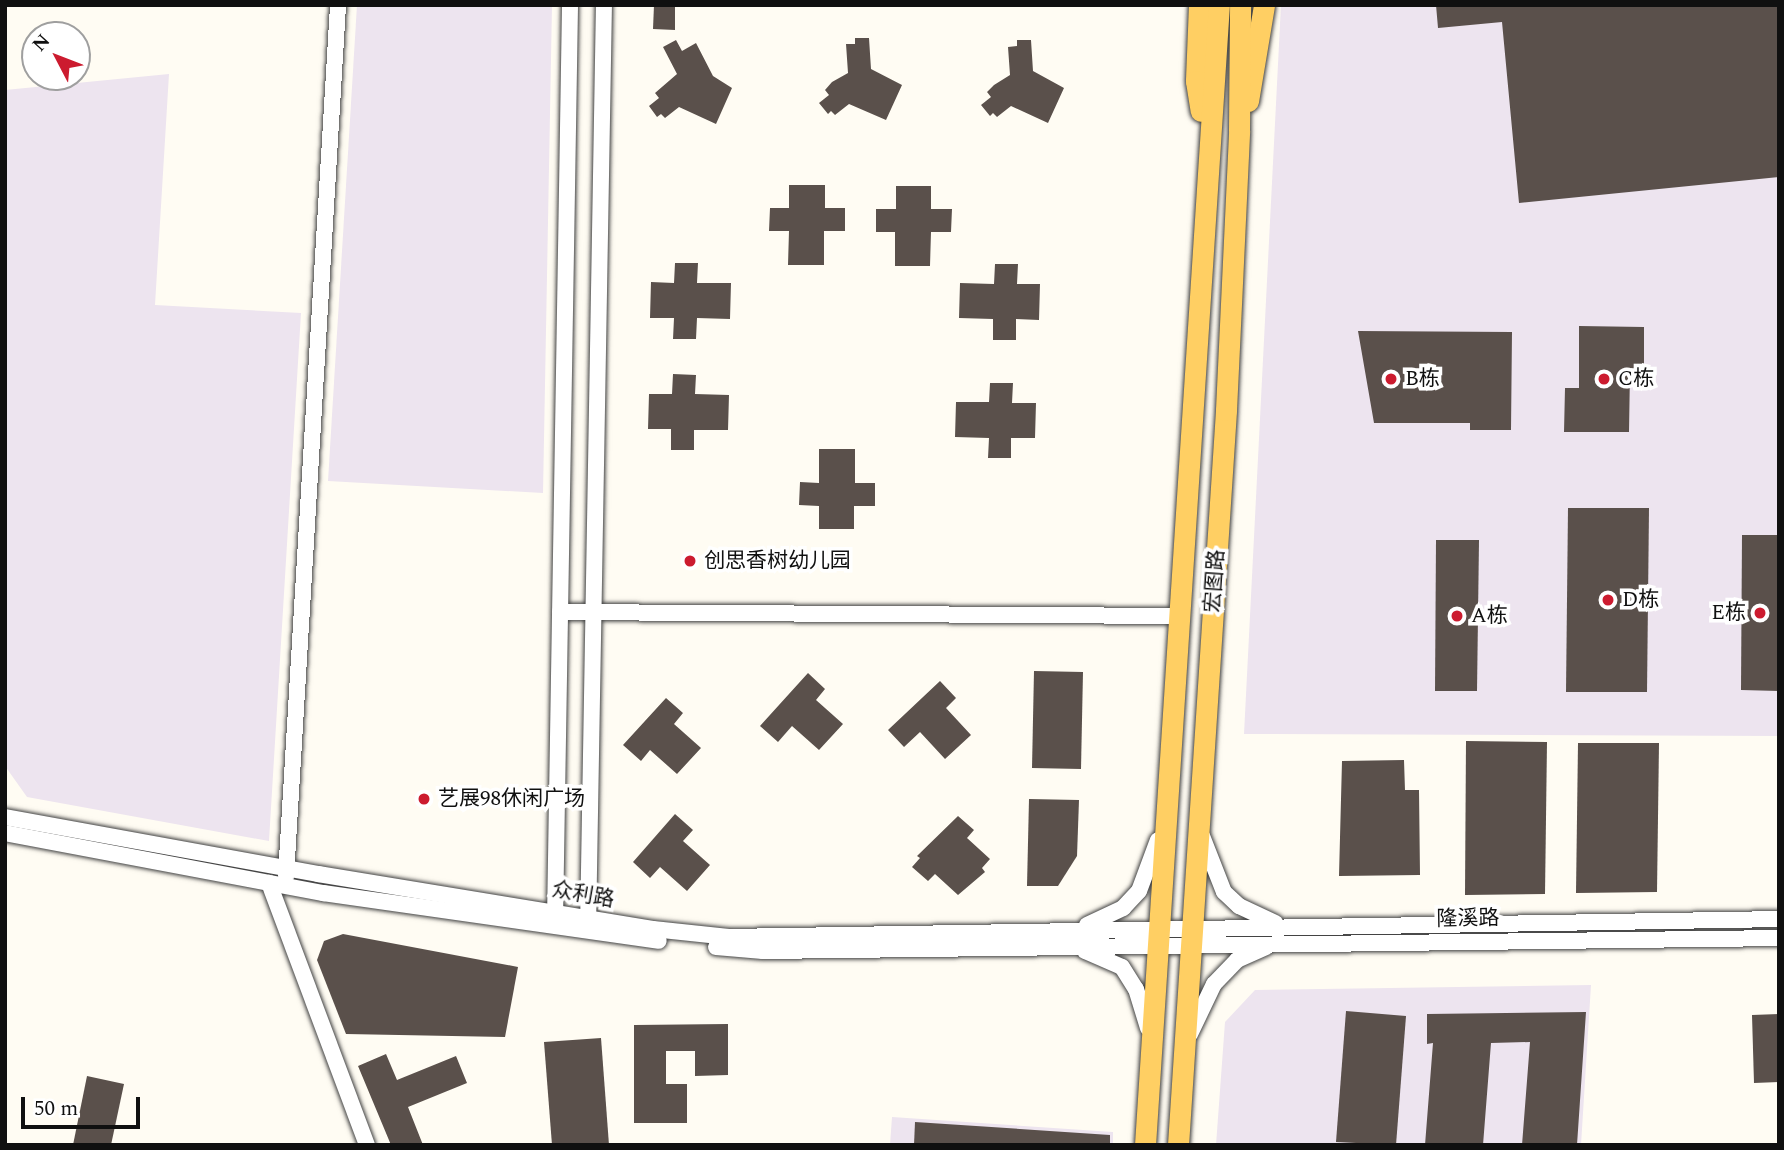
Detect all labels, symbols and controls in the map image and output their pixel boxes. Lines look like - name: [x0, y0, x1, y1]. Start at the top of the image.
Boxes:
- north arrow: [21, 21, 91, 91]
- text: N: [26, 27, 57, 58]
- place label: B栋: [1405, 366, 1440, 392]
- place label: C栋: [1618, 366, 1654, 392]
- marker: B栋: [1383, 371, 1399, 387]
- marker: C栋: [1596, 371, 1612, 387]
- place label: 创思香树幼儿园: [704, 548, 851, 574]
- street label: 宏图路: [1200, 549, 1230, 613]
- marker: 创思香树幼儿园: [682, 553, 698, 569]
- place label: D栋: [1622, 587, 1659, 613]
- marker: D栋: [1600, 592, 1616, 608]
- place label: E栋: [1711, 600, 1746, 626]
- place label: A栋: [1471, 603, 1508, 629]
- marker: E栋: [1752, 605, 1768, 621]
- marker: A栋: [1449, 608, 1465, 624]
- place label: 艺展98休闲广场: [438, 786, 585, 812]
- marker: 艺展98休闲广场: [416, 791, 432, 807]
- street label: 众利路: [550, 877, 616, 913]
- street label: 隆溪路: [1436, 906, 1500, 932]
- scale bar: [24, 1084, 144, 1128]
- text: 50 m: [34, 1093, 78, 1125]

